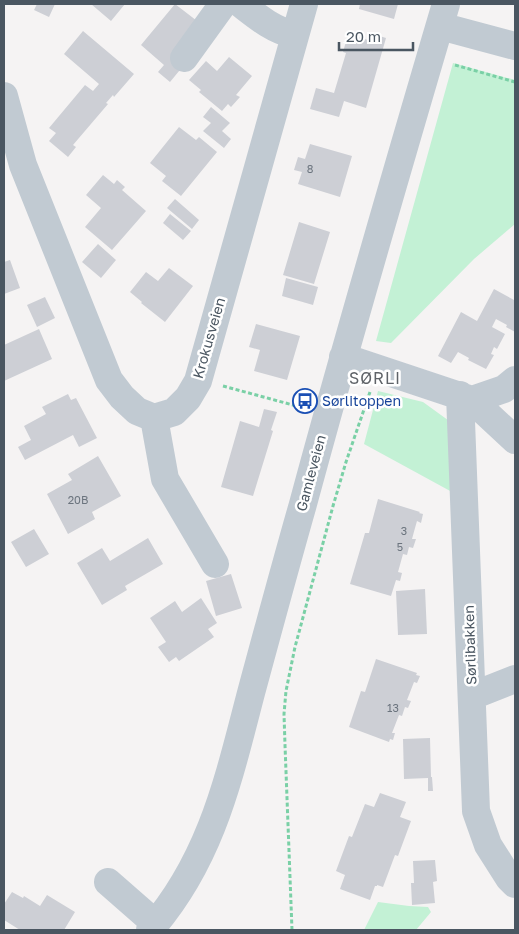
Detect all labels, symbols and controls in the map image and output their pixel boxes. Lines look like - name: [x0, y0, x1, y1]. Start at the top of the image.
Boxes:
- scale bar: [339, 20, 413, 52]
- text: 20 m: [346, 27, 381, 45]
- house number: 8: [307, 162, 314, 175]
- street label: Krokusveien: [189, 295, 228, 380]
- district label: SØRLI: [349, 368, 401, 388]
- bus stop icon: Sørlitoppen: [292, 388, 318, 414]
- place label: Sørlitoppen: [322, 392, 401, 409]
- street label: Gamleveien: [292, 433, 329, 513]
- house number: 20B: [68, 493, 88, 506]
- house number: 3: [401, 524, 407, 537]
- house number: 5: [397, 540, 403, 553]
- street label: Sørlibakken: [460, 605, 479, 685]
- house number: 13: [387, 701, 399, 714]

